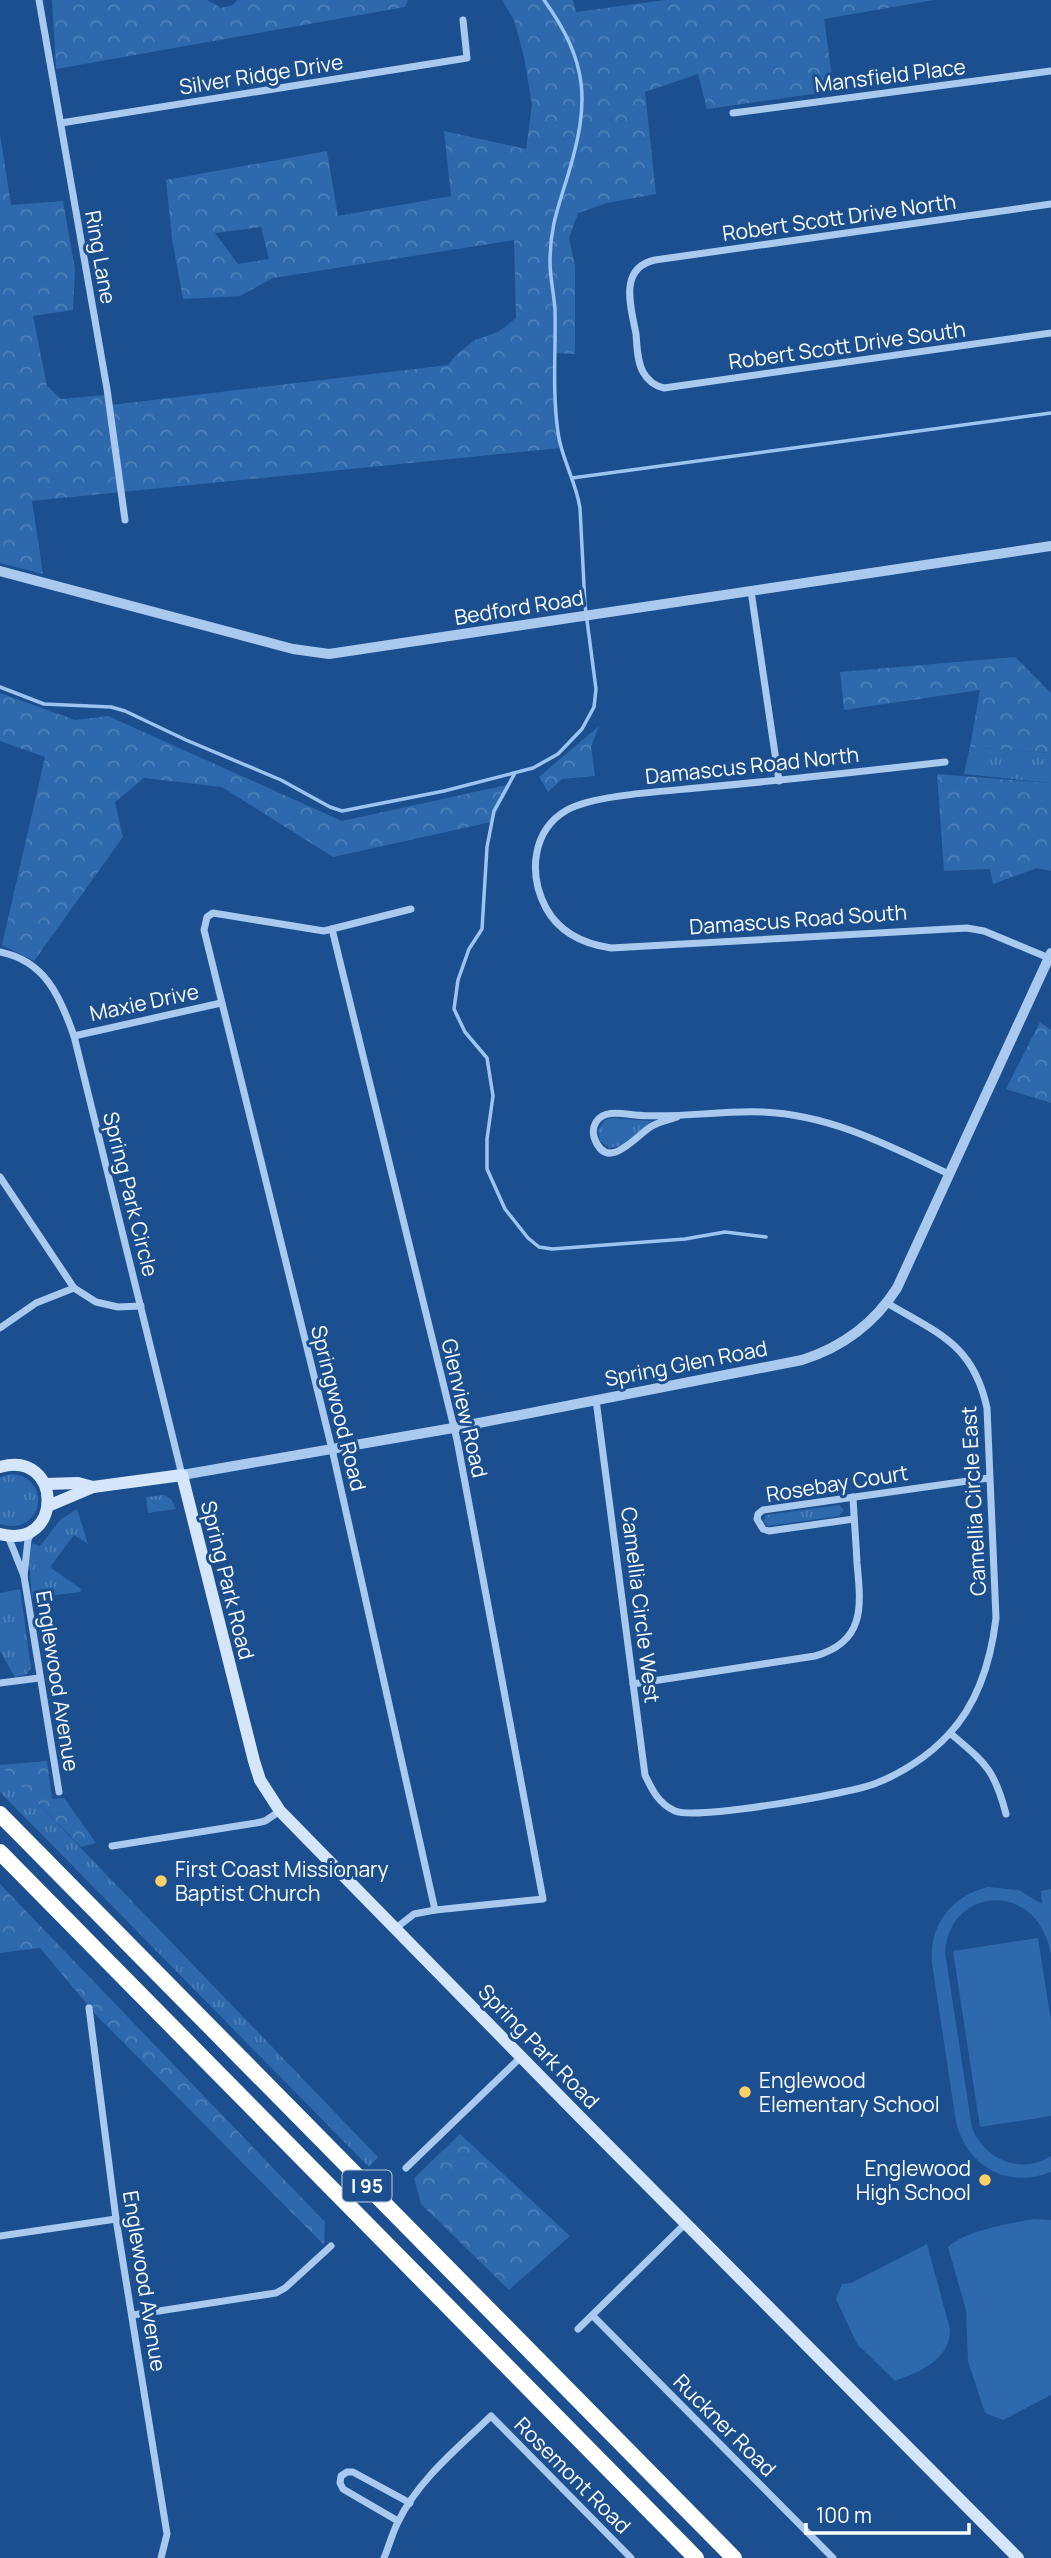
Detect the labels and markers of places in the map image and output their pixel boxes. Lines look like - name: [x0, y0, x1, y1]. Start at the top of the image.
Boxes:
- place label: First Coast Missionary Baptist Church: [175, 1855, 389, 1907]
- marker: First Coast Missionary Baptist Church: [153, 1873, 169, 1889]
- place label: Englewood Elementary School: [759, 2066, 940, 2118]
- marker: Englewood Elementary School: [737, 2084, 753, 2100]
- place label: Englewood High School: [856, 2154, 971, 2206]
- marker: Englewood High School: [977, 2172, 993, 2188]

